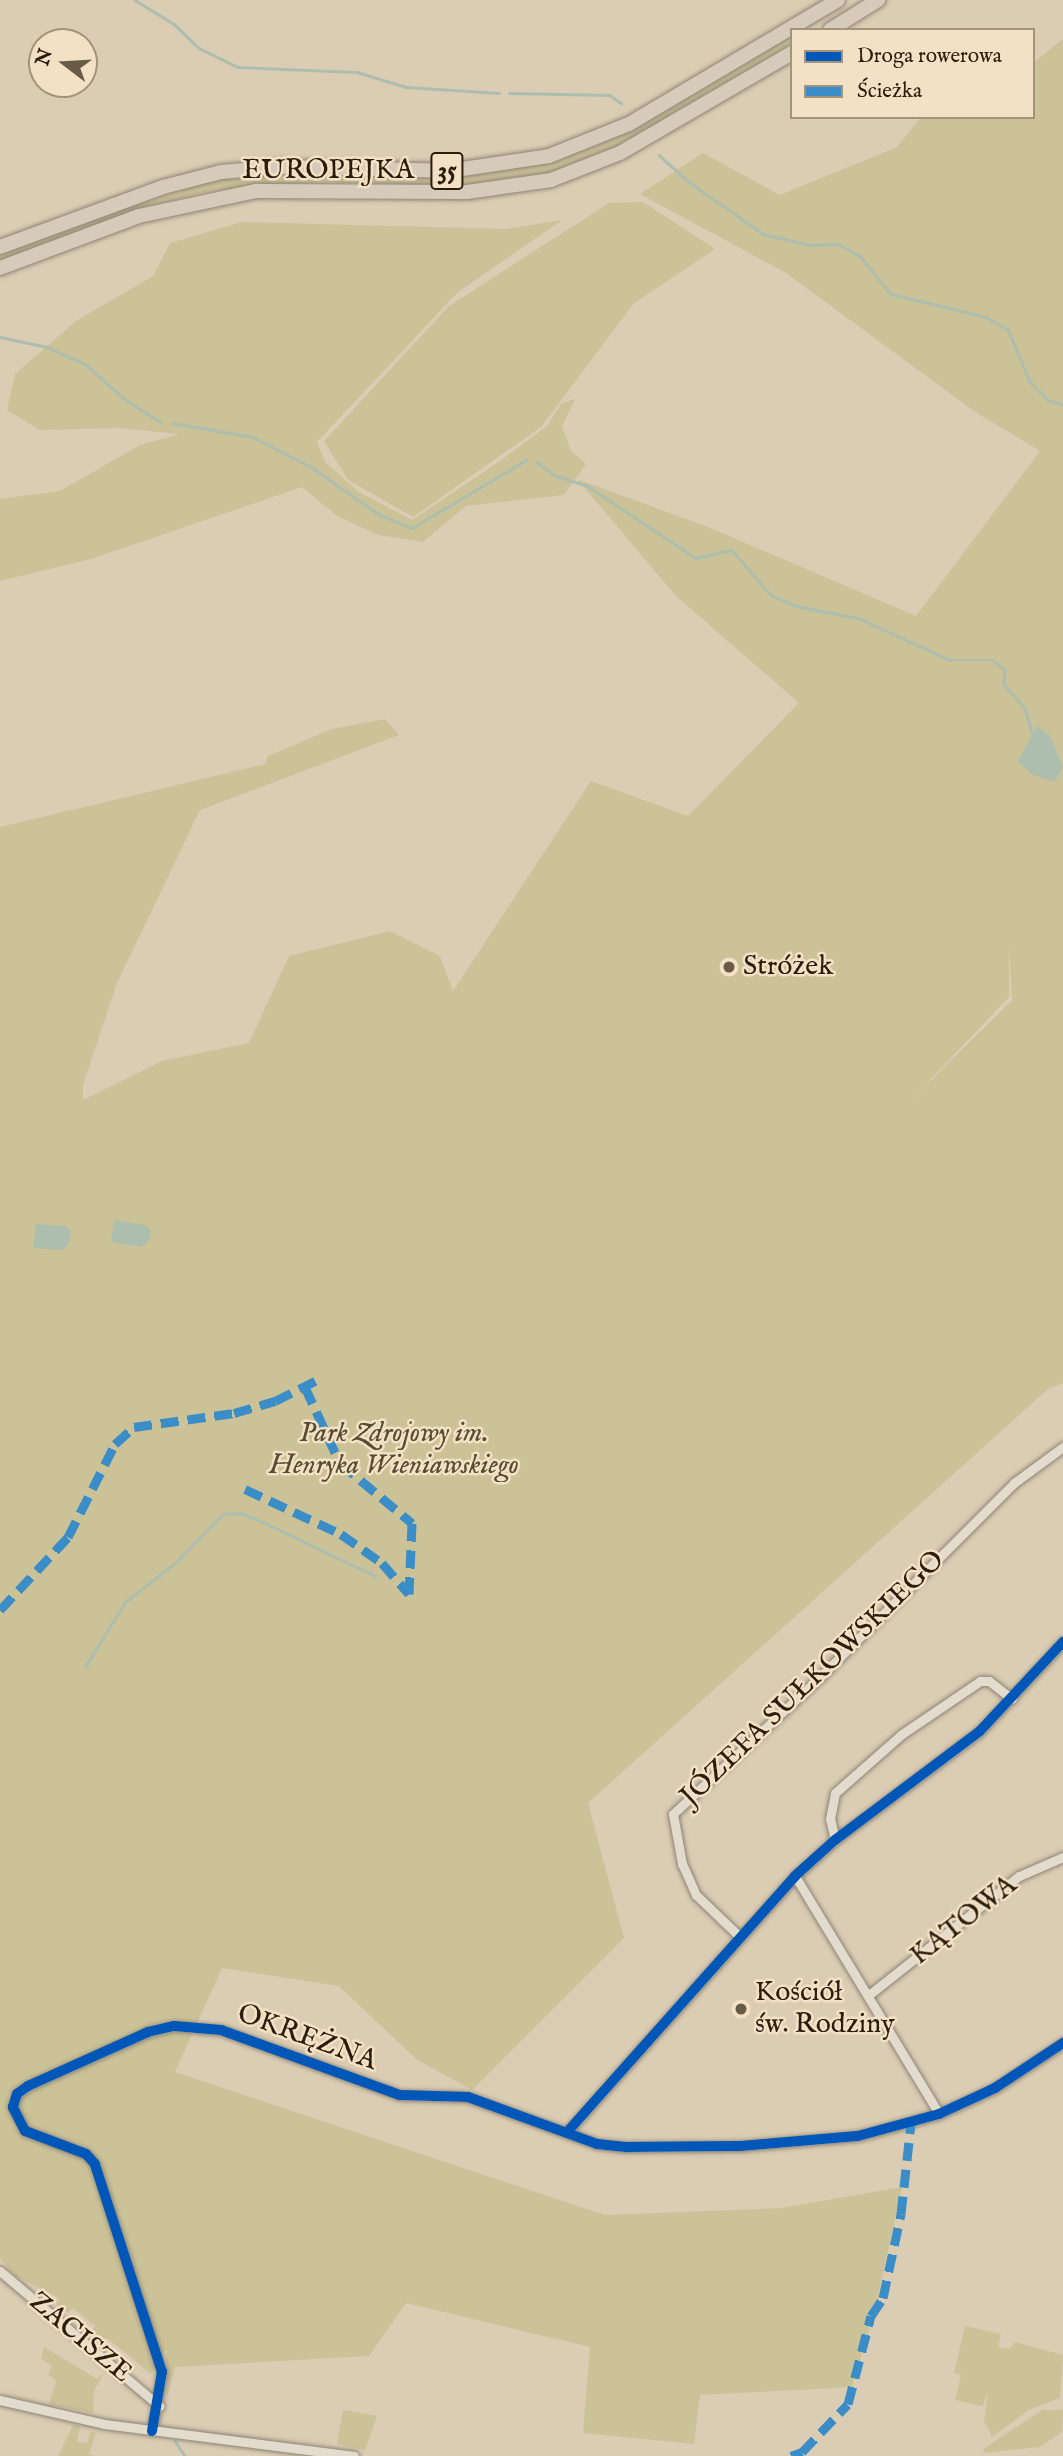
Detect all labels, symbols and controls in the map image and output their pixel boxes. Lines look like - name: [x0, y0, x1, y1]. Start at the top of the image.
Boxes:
- north arrow: [28, 28, 98, 98]
- legend: [790, 28, 1035, 119]
- text: Droga rowerowa: [857, 43, 1002, 70]
- text: N: [31, 46, 59, 69]
- text: Ścieżka: [857, 78, 922, 105]
- road number: 35: [430, 148, 464, 194]
- street label: EUROPEJKA: [242, 154, 414, 188]
- place label: Stróżek: [743, 950, 833, 984]
- marker: Stróżek: [721, 959, 737, 975]
- park label: Park Zdrojowy im. Henryka Wieniawskiego: [269, 1417, 519, 1483]
- street label: JÓZEFA SUŁKOWSKIEGO: [674, 1544, 952, 1814]
- street label: KĄTOWA: [904, 1869, 1024, 1973]
- place label: Kościół św. Rodziny: [755, 1976, 895, 2042]
- street label: OKRĘŻNA: [233, 1997, 381, 2079]
- marker: Kościół św. Rodziny: [733, 2001, 749, 2017]
- street label: ZACISZE: [22, 2285, 138, 2391]

